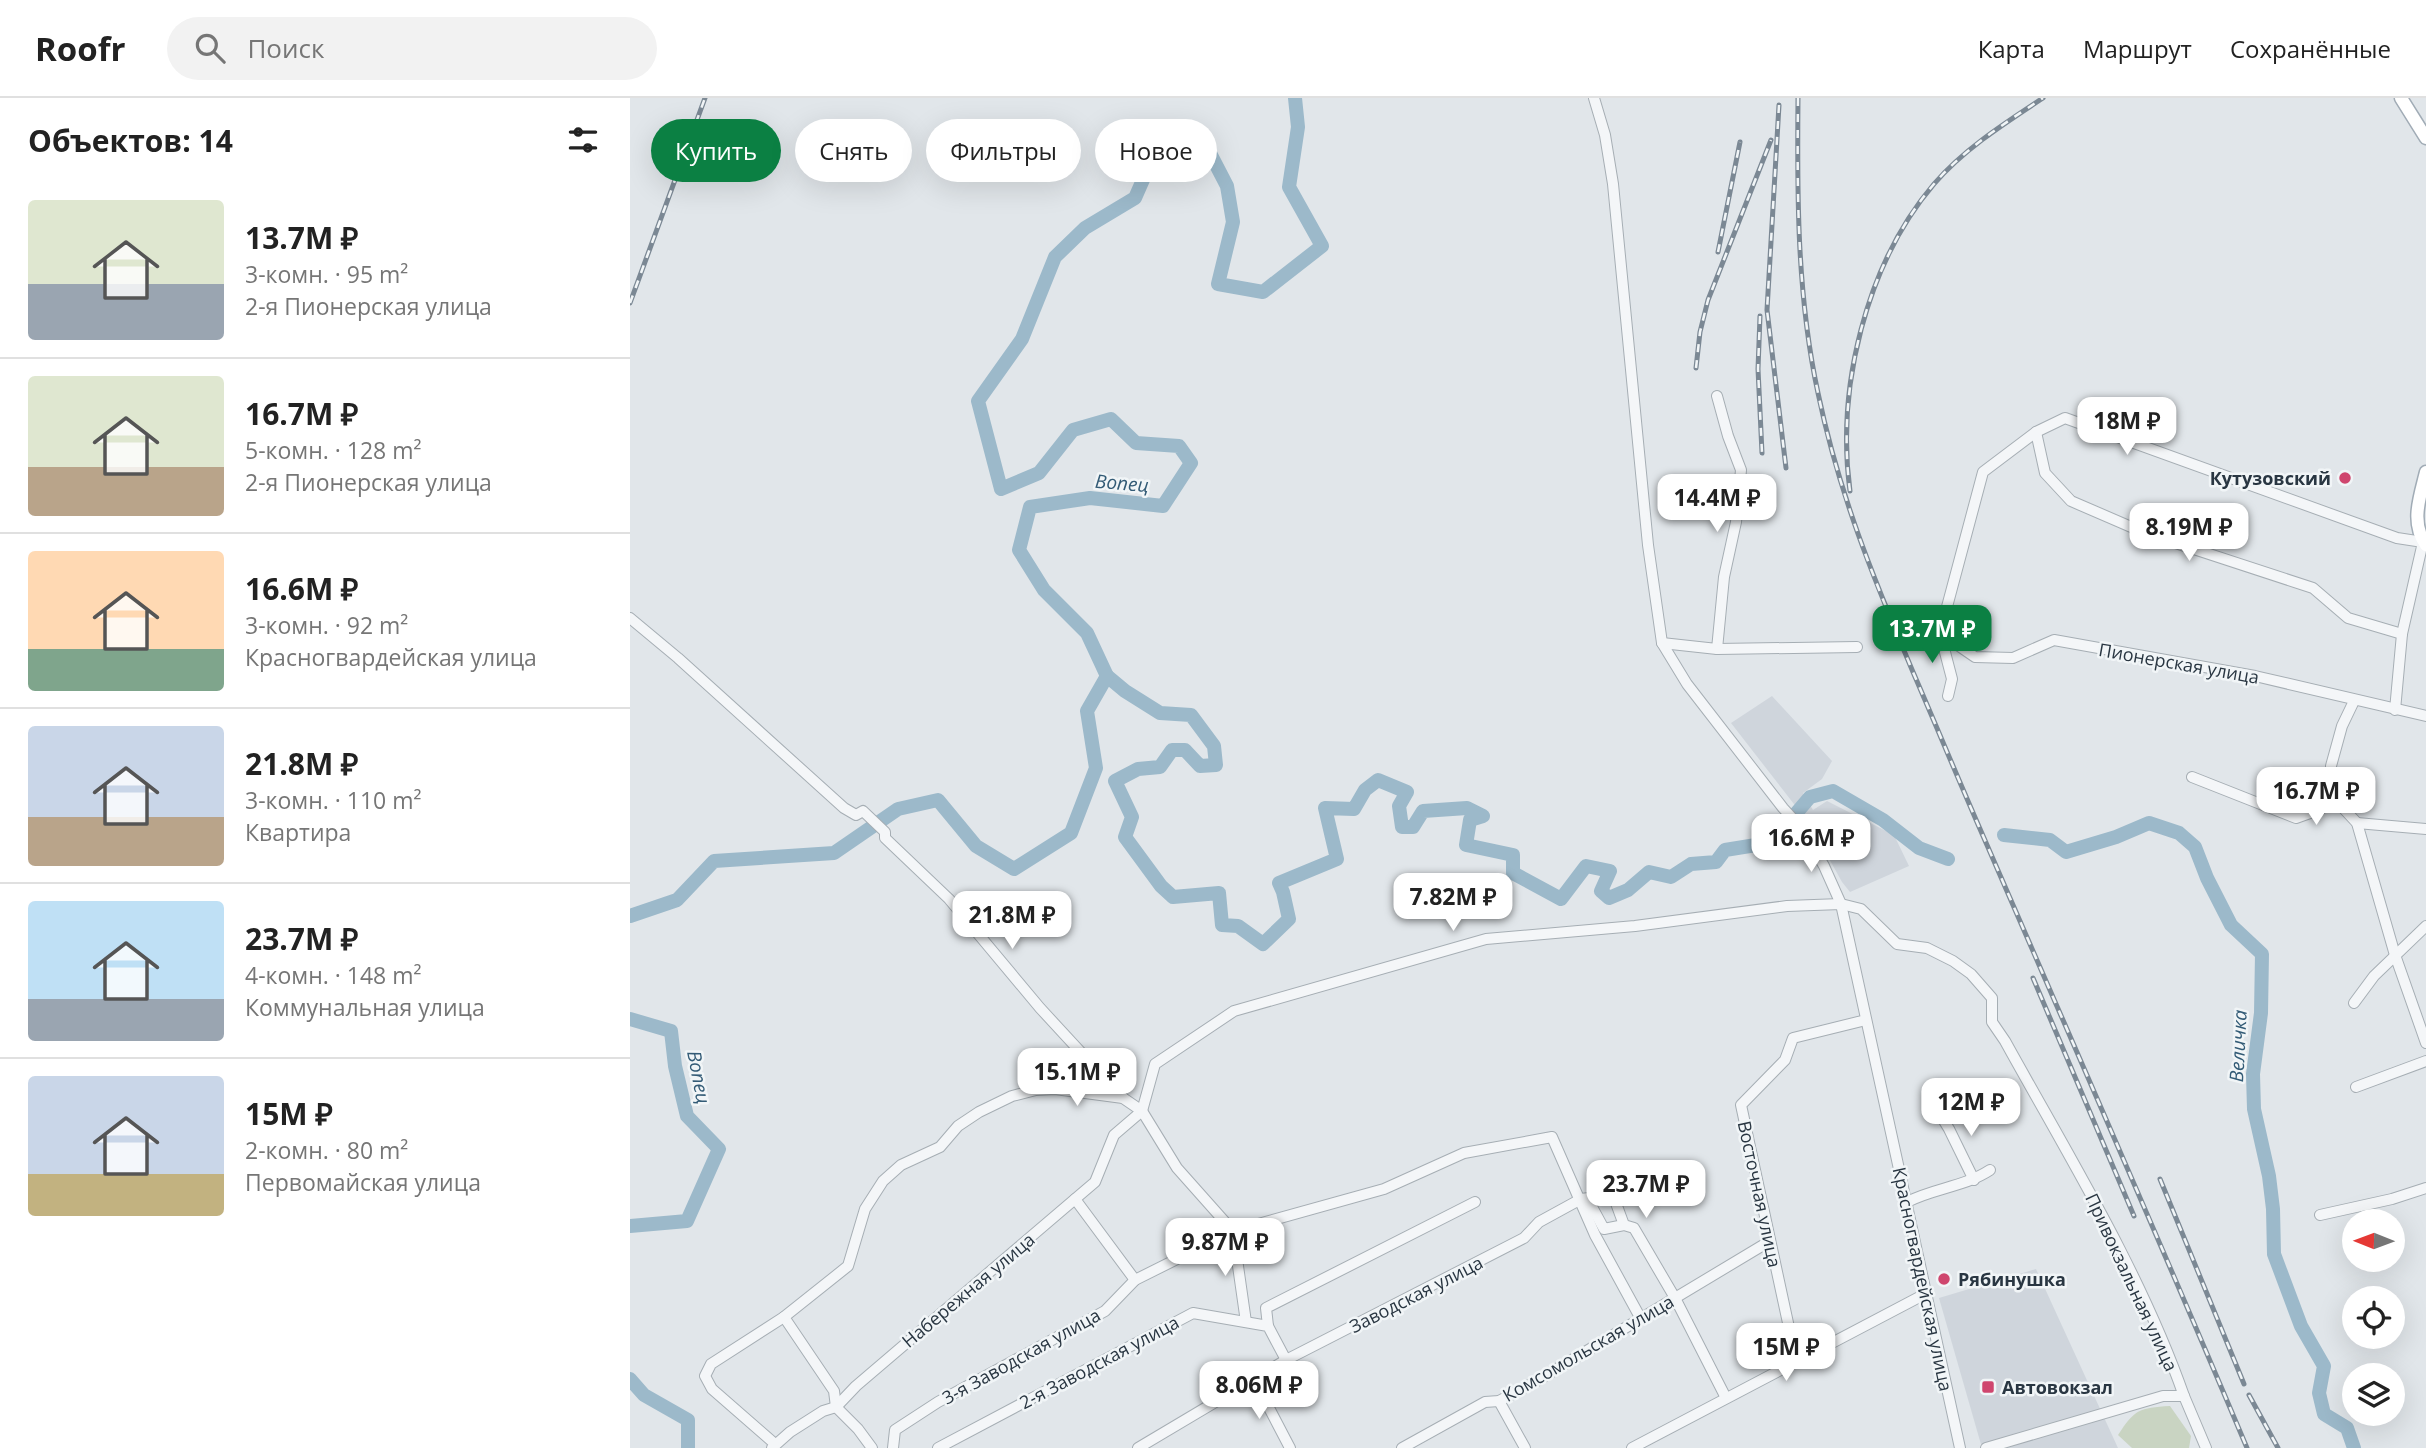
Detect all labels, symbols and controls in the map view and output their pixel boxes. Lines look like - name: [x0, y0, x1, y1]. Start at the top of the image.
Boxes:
- search box: [167, 17, 657, 80]
- text: Roofr: [35, 26, 125, 71]
- icon: search: [191, 29, 229, 67]
- text: Поиск: [247, 30, 324, 66]
- text: Карта: [1978, 32, 2045, 65]
- text: Маршрут: [2083, 32, 2192, 65]
- text: Сохранённые: [2230, 32, 2391, 65]
- chip: Купить: [651, 119, 781, 182]
- chip: Снять: [795, 119, 912, 182]
- chip: Фильтры: [926, 119, 1081, 182]
- chip: Новое: [1095, 119, 1217, 182]
- text: Объектов: 14: [28, 120, 233, 161]
- icon: filters: [564, 121, 602, 159]
- text: 13.7M ₽: [245, 217, 359, 258]
- icon: home: [84, 228, 168, 312]
- text: 3-комн. · 95 m²: [245, 258, 408, 290]
- text: 2-я Пионерская улица: [245, 290, 492, 322]
- text: 16.7M ₽: [245, 393, 359, 434]
- pin: 18M ₽: [2078, 398, 2176, 457]
- icon: home: [84, 404, 168, 488]
- text: 18M ₽: [2093, 404, 2161, 436]
- text: 5-комн. · 128 m²: [245, 434, 421, 466]
- text: 2-я Пионерская улица: [245, 466, 492, 498]
- place label: Кутузовский: [2210, 466, 2331, 490]
- water label: Вопец: [1094, 468, 1150, 498]
- marker: Кутузовский: [2337, 470, 2353, 486]
- pin: 14.4M ₽: [1652, 474, 1782, 534]
- text: 14.4M ₽: [1673, 481, 1761, 513]
- pin: 8.19M ₽: [2124, 504, 2254, 563]
- text: 8.19M ₽: [2145, 510, 2233, 542]
- text: 16.6M ₽: [245, 568, 359, 609]
- icon: home: [84, 579, 168, 663]
- pin: 13.7M ₽: [1867, 606, 1997, 665]
- text: 3-комн. · 92 m²: [245, 609, 408, 641]
- text: 13.7M ₽: [1888, 612, 1976, 644]
- street label: Пионерская улица: [2097, 637, 2261, 689]
- text: Красногвардейская улица: [245, 641, 537, 673]
- text: 21.8M ₽: [245, 743, 359, 784]
- icon: home: [84, 754, 168, 838]
- pin: 16.7M ₽: [2251, 768, 2381, 827]
- text: 16.7M ₽: [2272, 774, 2360, 806]
- text: 3-комн. · 110 m²: [245, 784, 421, 816]
- pin: 16.6M ₽: [1746, 814, 1876, 874]
- text: Квартира: [245, 816, 351, 848]
- text: 16.6M ₽: [1767, 821, 1855, 853]
- pin: 7.82M ₽: [1388, 874, 1518, 933]
- text: 7.82M ₽: [1409, 880, 1497, 912]
- pin: 21.8M ₽: [947, 892, 1077, 951]
- text: 21.8M ₽: [968, 898, 1056, 930]
- text: 23.7M ₽: [245, 918, 359, 959]
- icon: home: [84, 929, 168, 1013]
- text: 4-комн. · 148 m²: [245, 959, 421, 991]
- text: Коммунальная улица: [245, 991, 485, 1023]
- water label: Величка: [2223, 1009, 2253, 1083]
- water label: Вопец: [681, 1048, 717, 1106]
- pin: 15.1M ₽: [1012, 1048, 1142, 1108]
- text: 15.1M ₽: [1033, 1055, 1121, 1087]
- pin: 12M ₽: [1922, 1079, 2020, 1138]
- text: 12M ₽: [1937, 1085, 2005, 1117]
- text: 15M ₽: [245, 1093, 333, 1134]
- icon: home: [84, 1104, 168, 1188]
- street label: Восточная улица: [1733, 1118, 1787, 1270]
- text: 2-комн. · 80 m²: [245, 1134, 408, 1166]
- pin: 23.7M ₽: [1581, 1160, 1711, 1220]
- street label: Красногвардейская улица: [1888, 1165, 1958, 1393]
- text: Первомайская улица: [245, 1166, 481, 1198]
- text: 23.7M ₽: [1602, 1167, 1690, 1199]
- street label: Привокзальная улица: [2080, 1189, 2184, 1375]
- north arrow: [2342, 1209, 2404, 1272]
- map controls: [2342, 1209, 2405, 1426]
- pin: 9.87M ₽: [1160, 1218, 1290, 1278]
- text: 9.87M ₽: [1181, 1225, 1269, 1257]
- street label: Набережная улица: [897, 1227, 1039, 1353]
- street label: Заводская улица: [1345, 1250, 1487, 1338]
- place label: Рябинушка: [1958, 1267, 2066, 1291]
- marker: Рябинушка: [1936, 1271, 1952, 1287]
- button: locate: [2342, 1286, 2405, 1349]
- street label: Комсомольская улица: [1498, 1289, 1678, 1407]
- street label: 3-я Заводская улица: [938, 1303, 1104, 1409]
- street label: 2-я Заводская улица: [1015, 1310, 1183, 1414]
- pin: 15M ₽: [1737, 1324, 1835, 1383]
- text: 15M ₽: [1752, 1330, 1820, 1362]
- pin: 8.06M ₽: [1194, 1362, 1324, 1421]
- button: layers: [2342, 1363, 2405, 1426]
- text: 8.06M ₽: [1215, 1368, 1303, 1400]
- place label: Автовокзал: [2002, 1375, 2113, 1399]
- marker: Автовокзал: [1980, 1379, 1996, 1395]

